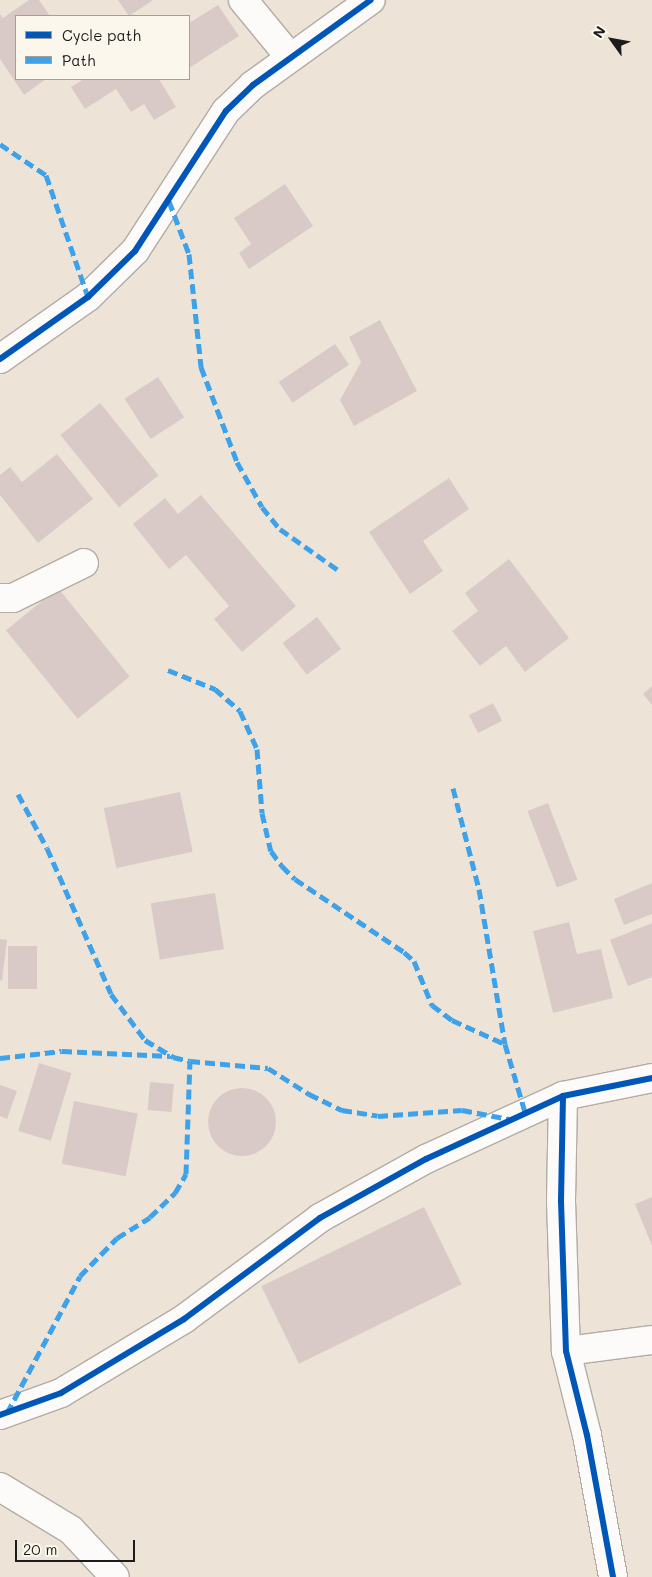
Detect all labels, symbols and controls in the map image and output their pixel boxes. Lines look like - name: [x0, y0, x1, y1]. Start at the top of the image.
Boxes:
- legend: [15, 15, 190, 80]
- north arrow: [587, 15, 637, 65]
- text: N: [588, 22, 610, 41]
- text: Cycle path: [62, 25, 141, 45]
- text: Path: [62, 50, 96, 70]
- scale bar: [18, 1530, 138, 1562]
- text: 20 m: [23, 1539, 57, 1559]

